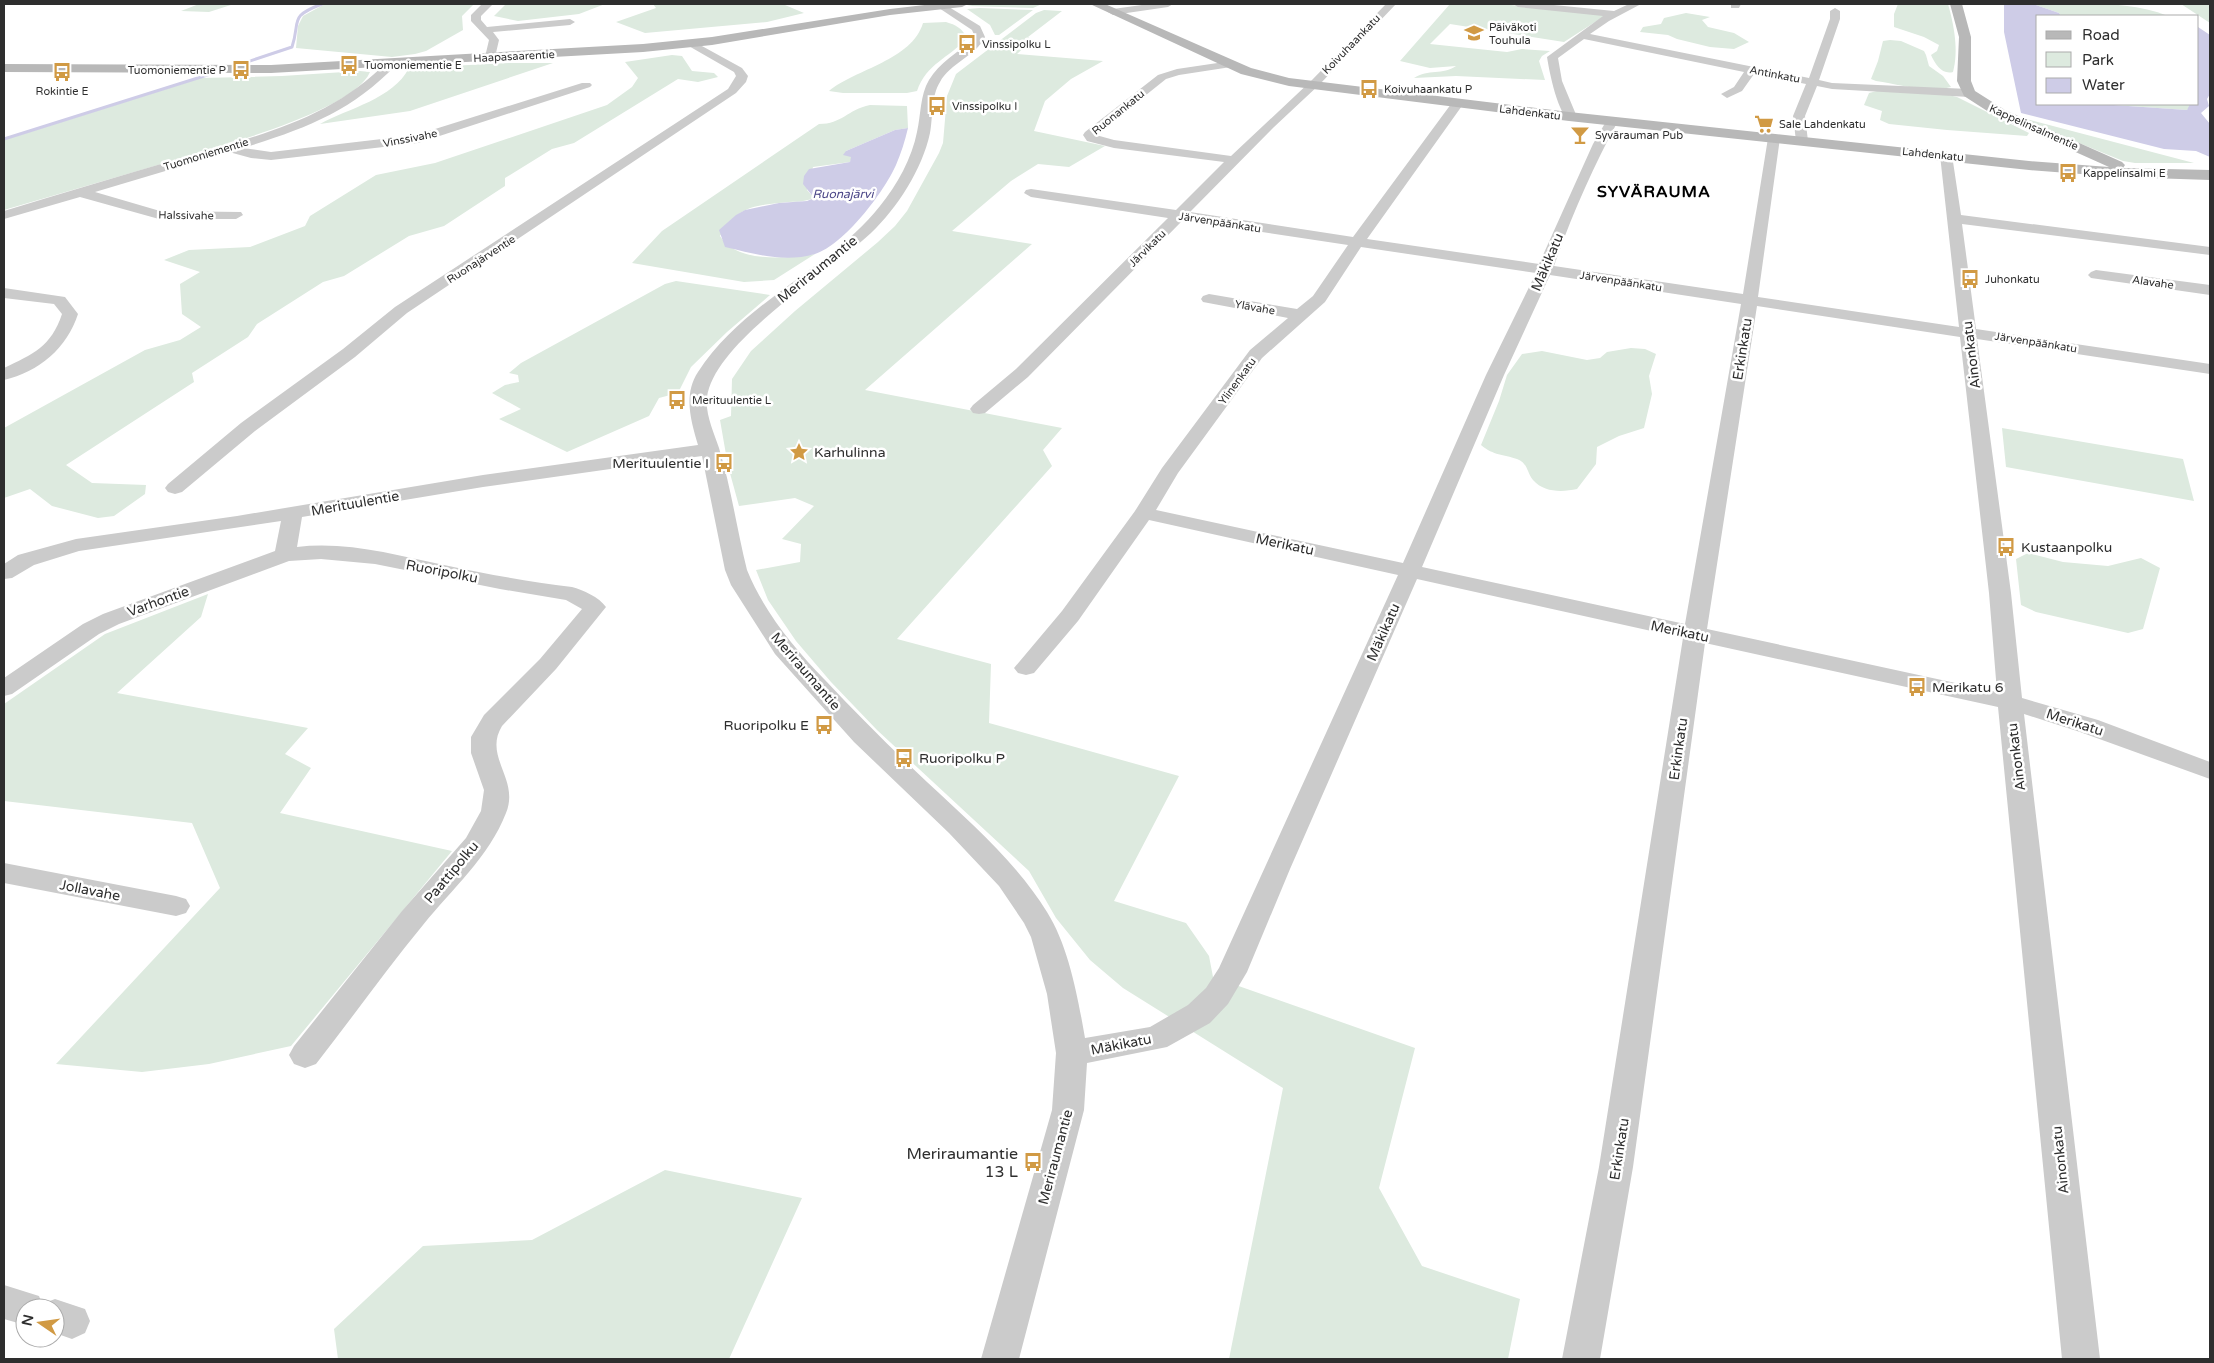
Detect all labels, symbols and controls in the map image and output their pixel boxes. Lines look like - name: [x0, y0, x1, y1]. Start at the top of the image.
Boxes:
- street label: Koivuhaankatu: [1320, 12, 1383, 77]
- legend: [2036, 15, 2199, 105]
- place label: Päiväkoti Touhula: [1489, 21, 1536, 47]
- school or university icon: Päiväkoti Touhula: [1463, 22, 1485, 44]
- text: Road: [2082, 26, 2120, 44]
- bus stop icon: Vinssipolku L: [956, 33, 978, 55]
- place label: Vinssipolku L: [982, 38, 1051, 51]
- street label: Haapasaarentie: [473, 48, 555, 65]
- text: Park: [2082, 51, 2114, 69]
- bus stop icon: Tuomoniementie E: [338, 54, 360, 76]
- bus stop icon: Tuomoniementie P: [230, 59, 252, 81]
- place label: Tuomoniementie E: [364, 59, 462, 72]
- bus stop icon: Rokintie E: [51, 61, 73, 83]
- street label: Antinkatu: [1749, 63, 1801, 86]
- place label: Tuomoniementie P: [128, 64, 226, 77]
- text: Water: [2082, 76, 2125, 94]
- bus stop icon: Koivuhaankatu P: [1358, 78, 1380, 100]
- place label: Koivuhaankatu P: [1384, 83, 1472, 96]
- place label: Rokintie E: [36, 85, 88, 98]
- street label: Ruonankatu: [1089, 87, 1147, 137]
- bus stop icon: Vinssipolku I: [926, 95, 948, 117]
- place label: Vinssipolku I: [952, 100, 1017, 113]
- street label: Lahdenkatu: [1498, 102, 1561, 123]
- street label: Kappelinsalmentie: [1987, 102, 2080, 153]
- supermarket icon: Sale Lahdenkatu: [1753, 113, 1775, 135]
- place label: Sale Lahdenkatu: [1779, 118, 1866, 131]
- bar icon: Syvärauman Pub: [1569, 124, 1591, 146]
- street label: Vinssivahe: [382, 127, 438, 150]
- place label: Syvärauman Pub: [1595, 129, 1683, 142]
- street label: Tuomoniementie: [162, 135, 250, 174]
- street label: Lahdenkatu: [1901, 145, 1964, 164]
- bus stop icon: Kappelinsalmi E: [2057, 162, 2079, 184]
- place label: Kappelinsalmi E: [2083, 167, 2166, 180]
- district label: SYVÄRAUMA: [1597, 182, 1711, 202]
- water label: Ruonajärvi: [813, 187, 875, 201]
- street label: Halssivahe: [158, 209, 214, 222]
- street label: Järvenpäänkatu: [1178, 210, 1262, 235]
- street label: Järvikatu: [1126, 227, 1169, 270]
- street label: Mäkikatu: [1528, 231, 1567, 294]
- street label: Ruonajärventie: [445, 232, 518, 286]
- street label: Meriraumantie: [774, 232, 861, 307]
- bus stop icon: Juhonkatu: [1959, 268, 1981, 290]
- street label: Järvenpäänkatu: [1579, 269, 1663, 294]
- place label: Juhonkatu: [1985, 273, 2040, 286]
- street label: Alavahe: [2131, 273, 2175, 292]
- street label: Ylävahe: [1234, 298, 1276, 317]
- street label: Erkinkatu: [1729, 317, 1756, 381]
- street label: Ainonkatu: [1959, 320, 1984, 390]
- street label: Järvenpäänkatu: [1994, 330, 2078, 355]
- street label: Ylinenkatu: [1216, 355, 1259, 407]
- bus stop icon: Merituulentie L: [666, 389, 688, 411]
- place label: Merituulentie L: [692, 394, 772, 407]
- place icon: Karhulinna: [788, 441, 810, 463]
- place label: Karhulinna: [814, 444, 886, 461]
- bus stop icon: Merituulentie I: [713, 452, 735, 474]
- place label: Merituulentie I: [612, 455, 709, 472]
- street label: Merituulentie: [310, 487, 400, 520]
- street label: Merikatu: [1254, 530, 1316, 559]
- bus stop icon: Kustaanpolku: [1995, 536, 2017, 558]
- place label: Kustaanpolku: [2021, 539, 2112, 556]
- street label: Ruoripolku: [405, 556, 479, 587]
- street label: Varhontie: [125, 582, 191, 620]
- street label: Mäkikatu: [1363, 601, 1404, 664]
- street label: Merikatu: [1649, 617, 1711, 646]
- street label: Meriraumantie: [767, 629, 844, 714]
- bus stop icon: Merikatu 6: [1906, 676, 1928, 698]
- place label: Merikatu 6: [1932, 679, 2004, 696]
- street label: Merikatu: [2044, 705, 2106, 740]
- bus stop icon: Ruoripolku E: [813, 714, 835, 736]
- place label: Ruoripolku E: [724, 717, 809, 734]
- street label: Erkinkatu: [1666, 717, 1691, 781]
- street label: Ainonkatu: [2004, 722, 2029, 792]
- bus stop icon: Ruoripolku P: [893, 747, 915, 769]
- place label: Ruoripolku P: [919, 750, 1005, 767]
- street label: Paattipolku: [421, 838, 482, 907]
- street label: Jollavahe: [58, 876, 122, 905]
- street label: Mäkikatu: [1089, 1030, 1153, 1059]
- street label: Meriraumantie: [1035, 1108, 1076, 1206]
- street label: Erkinkatu: [1606, 1117, 1633, 1181]
- street label: Ainonkatu: [2048, 1125, 2073, 1195]
- place label: Meriraumantie 13 L: [906, 1144, 1018, 1182]
- bus stop icon: Meriraumantie 13 L: [1022, 1151, 1044, 1173]
- north arrow: [15, 1298, 65, 1348]
- text: N: [18, 1313, 37, 1328]

